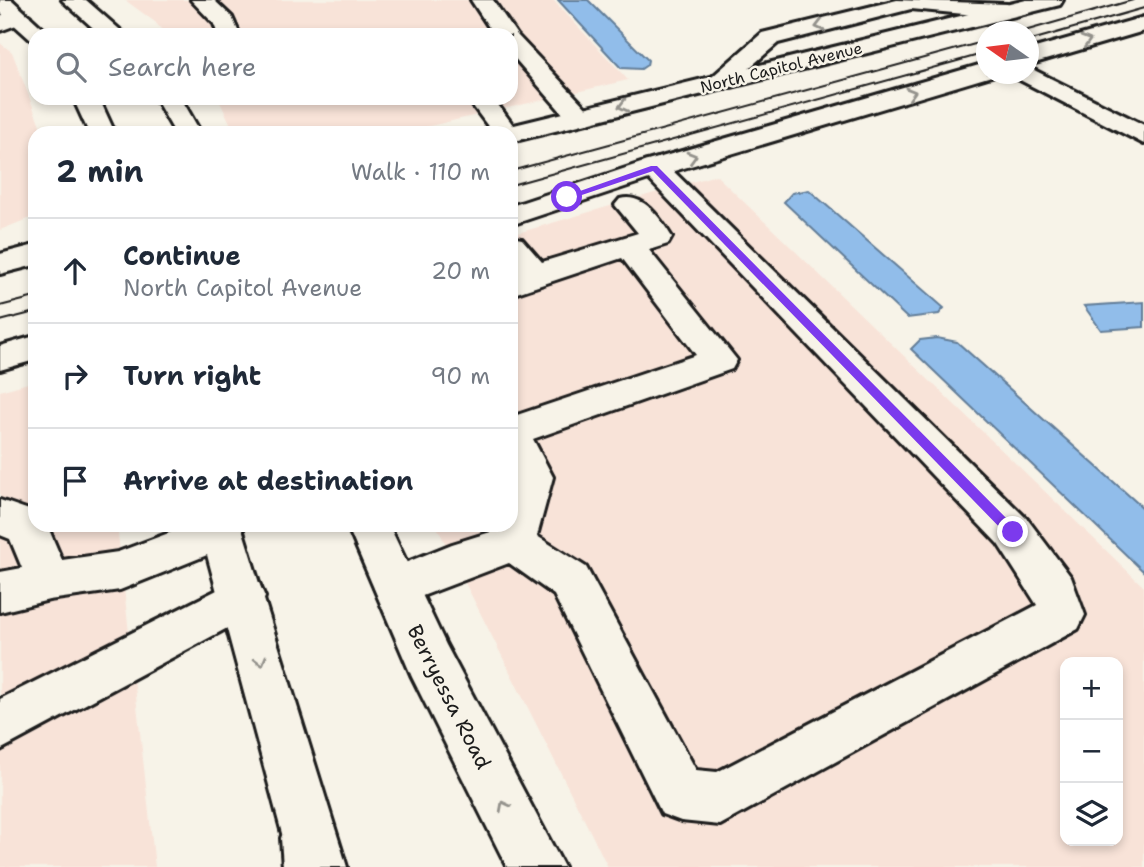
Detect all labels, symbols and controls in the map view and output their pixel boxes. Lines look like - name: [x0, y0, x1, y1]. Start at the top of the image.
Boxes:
- one-way arrow: [814, 18, 826, 32]
- north arrow: [976, 21, 1039, 84]
- search box: [28, 28, 518, 105]
- one-way arrow: [1080, 35, 1092, 49]
- street label: North Capitol Avenue: [698, 37, 864, 98]
- icon: search: [52, 48, 90, 86]
- text: Search here: [108, 49, 257, 84]
- one-way arrow: [904, 86, 916, 101]
- one-way arrow: [617, 98, 629, 112]
- one-way arrow: [686, 150, 698, 165]
- text: 2 min: [56, 151, 143, 192]
- text: Walk · 110 m: [351, 157, 490, 187]
- route start: [551, 181, 582, 212]
- text: Continue: [123, 238, 241, 273]
- icon: ahead: [56, 252, 94, 290]
- text: 20 m: [431, 256, 490, 286]
- text: North Capitol Avenue: [123, 273, 362, 303]
- icon: right: [56, 357, 94, 395]
- text: Turn right: [123, 358, 261, 393]
- text: 90 m: [430, 361, 490, 391]
- icon: arrive: [56, 462, 94, 500]
- text: Arrive at destination: [123, 463, 413, 498]
- route end: [997, 516, 1028, 547]
- street label: Berryessa Road: [400, 620, 498, 774]
- one-way arrow: [252, 655, 267, 667]
- map controls: [1060, 657, 1123, 846]
- button: +: [1060, 657, 1123, 720]
- button: −: [1060, 720, 1123, 783]
- button: layers: [1060, 783, 1123, 846]
- one-way arrow: [499, 801, 513, 814]

